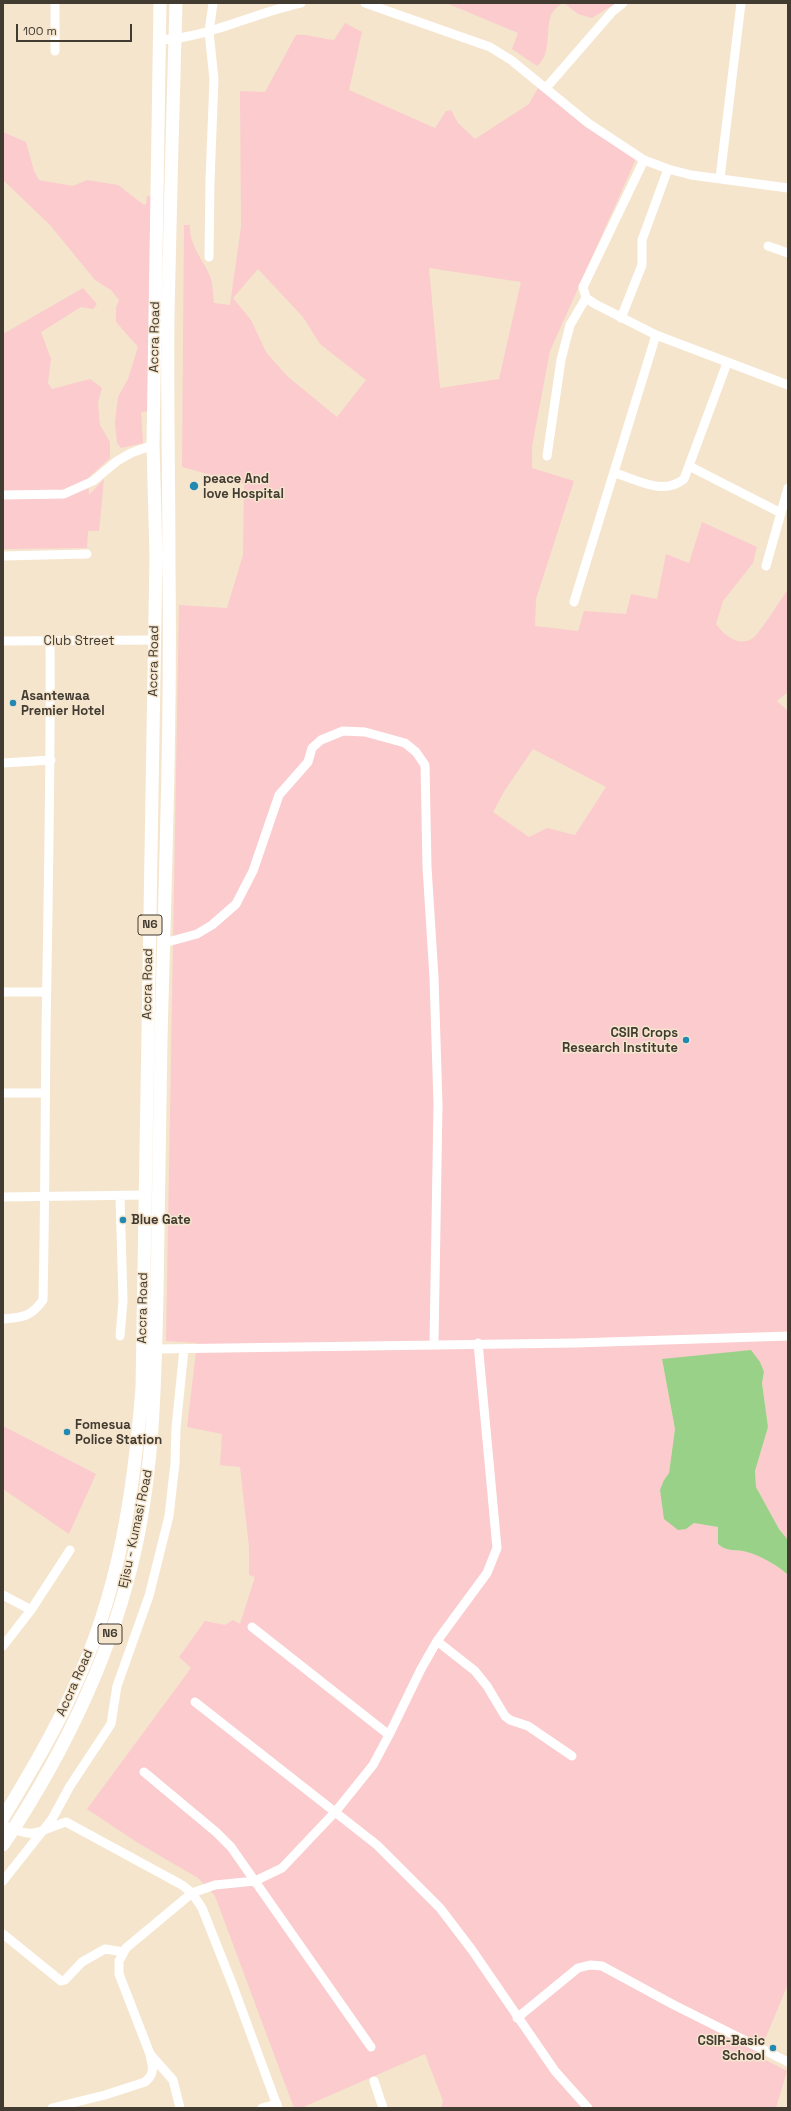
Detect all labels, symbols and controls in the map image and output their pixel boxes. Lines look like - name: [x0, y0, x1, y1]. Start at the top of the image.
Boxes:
- scale bar: [18, 16, 134, 42]
- text: 100 m: [23, 23, 57, 39]
- street label: Accra Road: [147, 301, 163, 373]
- place label: peace And love Hospital: [203, 471, 284, 502]
- marker: peace And love Hospital: [188, 480, 200, 492]
- street label: Accra Road: [146, 625, 162, 697]
- street label: Club Street: [44, 633, 114, 649]
- place label: Asantewaa Premier Hotel: [21, 688, 105, 719]
- marker: Asantewaa Premier Hotel: [8, 698, 18, 708]
- road number: N6: [138, 915, 162, 935]
- street label: Accra Road: [140, 948, 156, 1020]
- place label: CSIR Crops Research Institute: [562, 1025, 678, 1056]
- marker: CSIR Crops Research Institute: [681, 1035, 691, 1045]
- place label: Blue Gate: [131, 1212, 191, 1228]
- marker: Blue Gate: [118, 1215, 128, 1225]
- street label: Accra Road: [135, 1272, 151, 1344]
- place label: Fomesua Police Station: [75, 1417, 162, 1448]
- marker: Fomesua Police Station: [62, 1427, 72, 1437]
- street label: Ejisu - Kumasi Road: [116, 1468, 156, 1590]
- road number: N6: [98, 1624, 122, 1644]
- street label: Accra Road: [53, 1647, 97, 1719]
- place label: CSIR-Basic School: [698, 2033, 765, 2064]
- marker: CSIR-Basic School: [768, 2043, 778, 2053]

